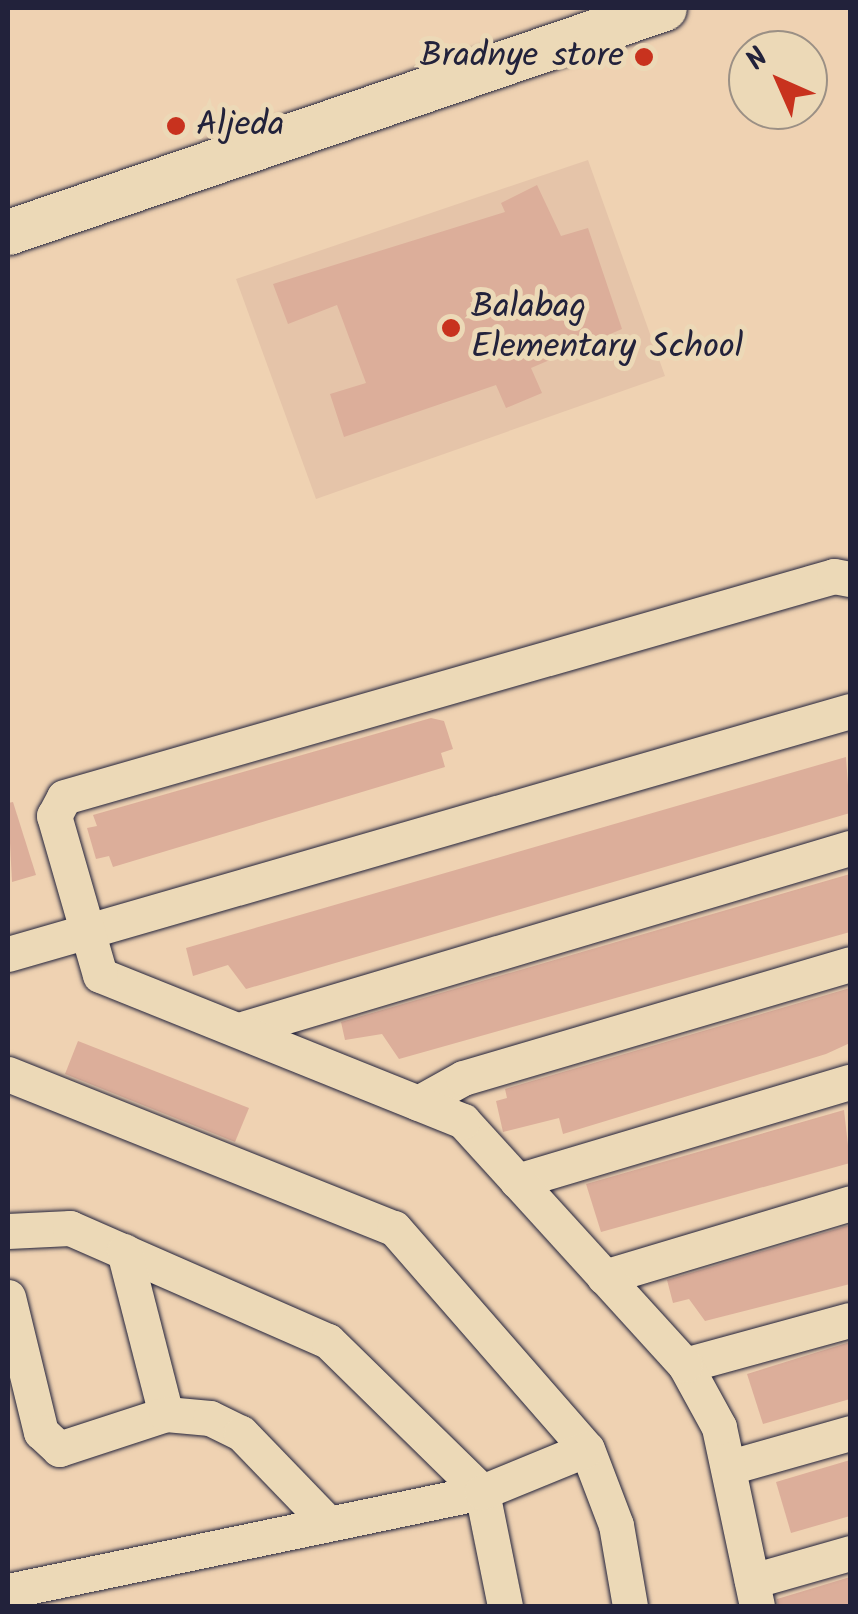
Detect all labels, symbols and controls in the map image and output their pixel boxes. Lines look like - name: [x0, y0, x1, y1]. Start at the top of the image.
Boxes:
- north arrow: [728, 30, 828, 130]
- place label: Bradnye store: [420, 36, 624, 78]
- text: N: [736, 38, 780, 82]
- marker: Bradnye store: [633, 46, 655, 68]
- place label: Aljeda: [196, 105, 284, 147]
- marker: Aljeda: [165, 115, 187, 137]
- place label: Balabag Elementary School: [471, 287, 743, 369]
- marker: Balabag Elementary School: [440, 317, 462, 339]

